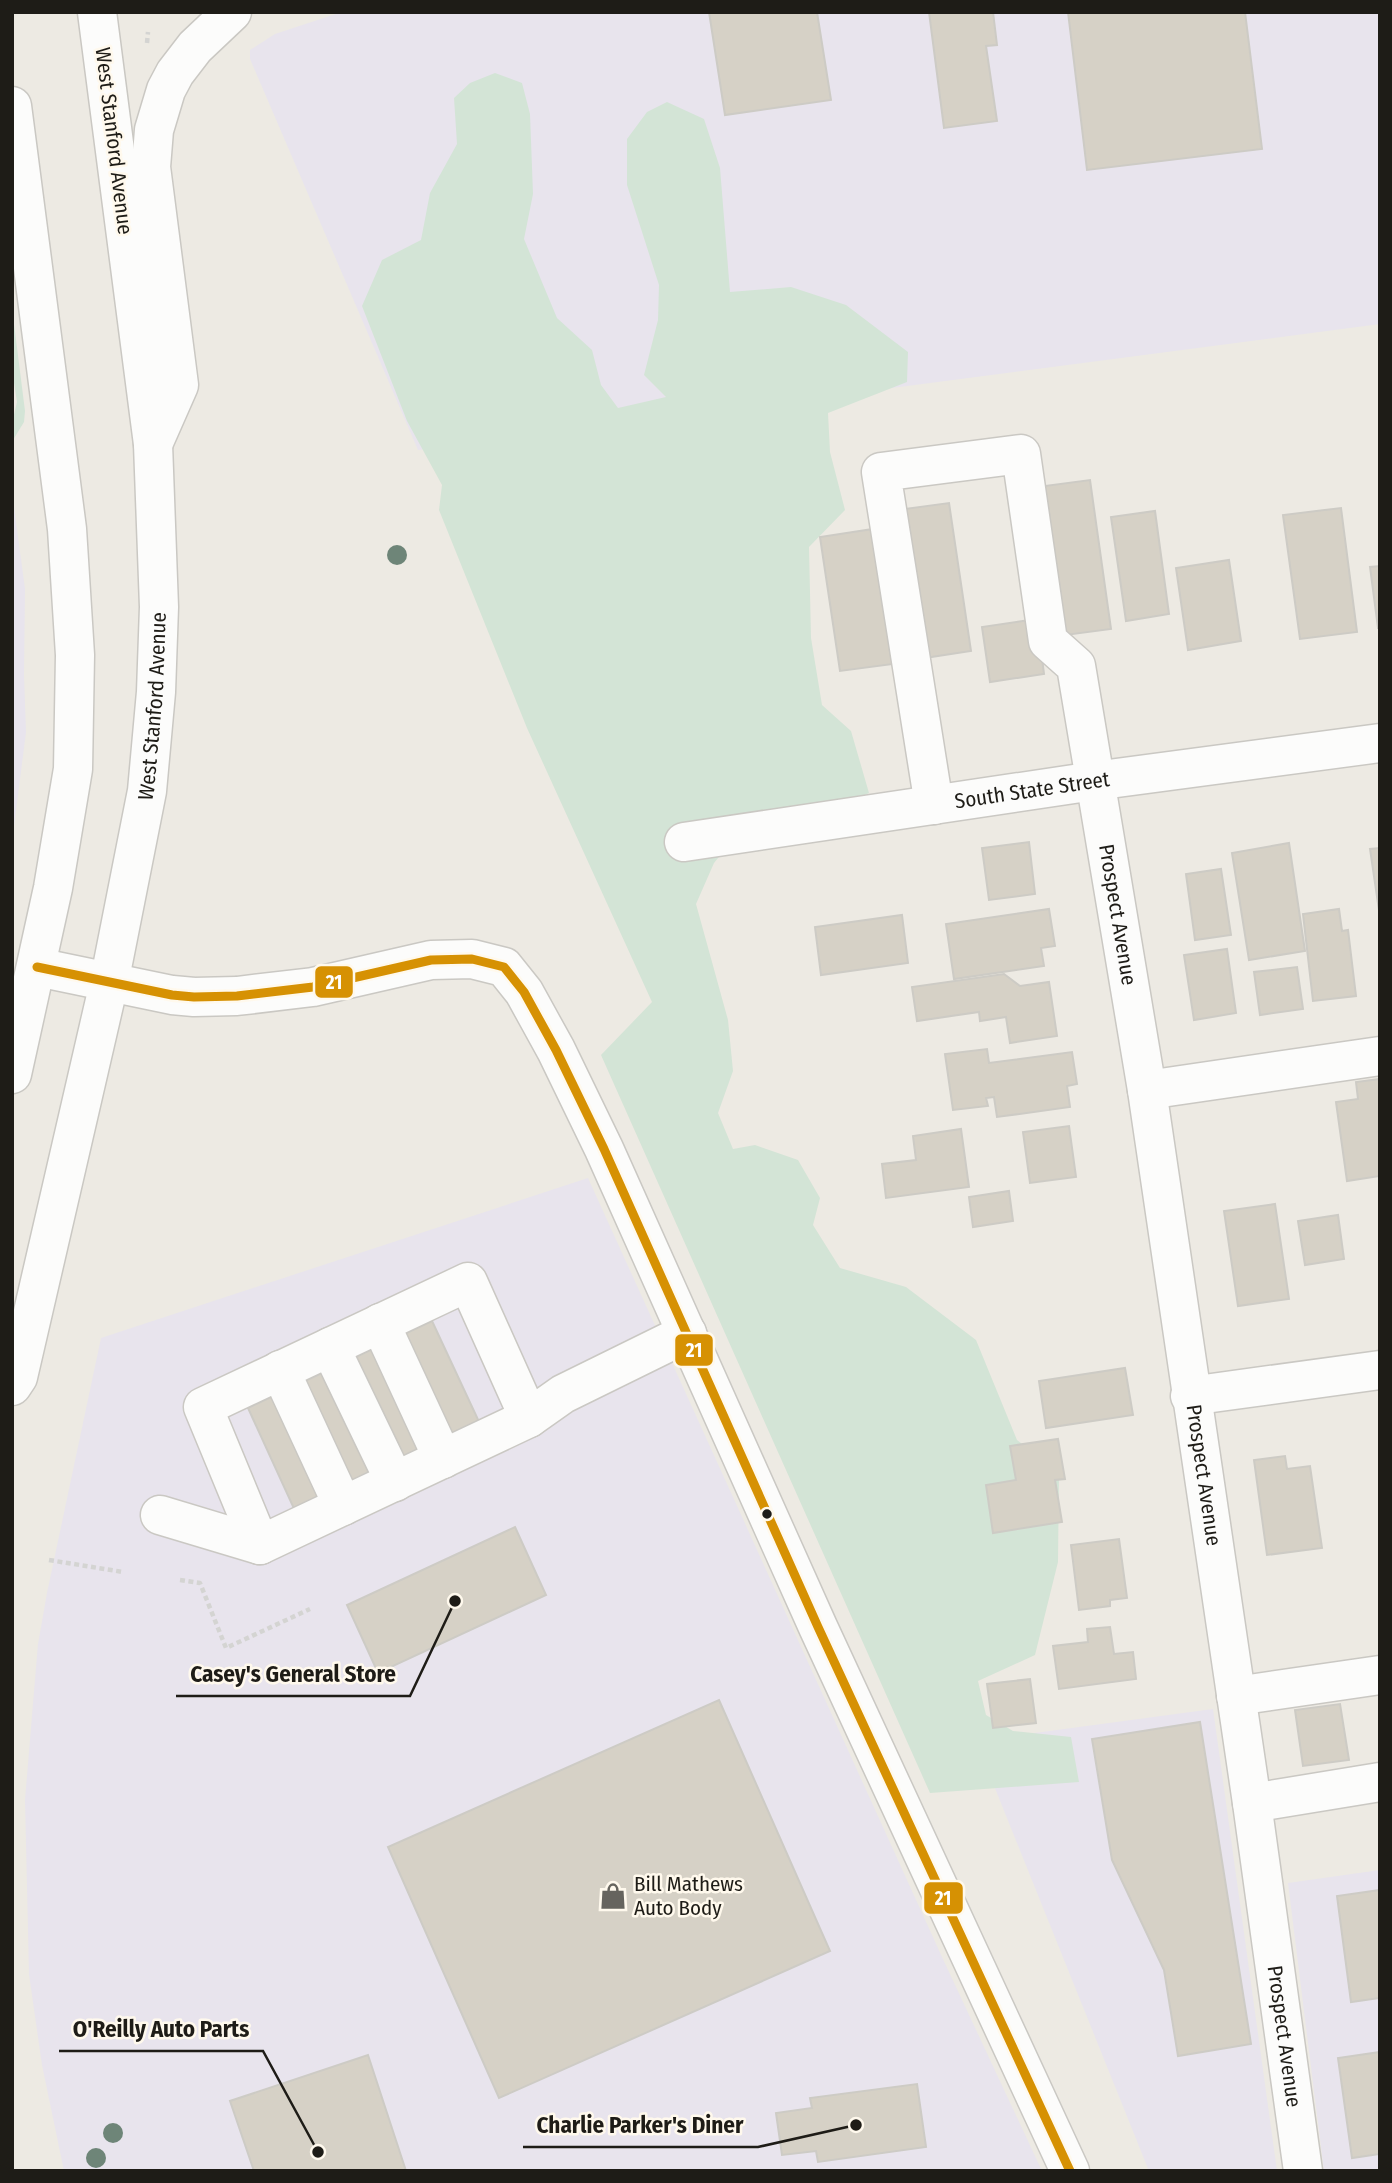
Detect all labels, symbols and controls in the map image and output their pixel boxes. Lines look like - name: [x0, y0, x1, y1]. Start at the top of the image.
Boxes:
- street label: West Stanford Avenue: [90, 46, 138, 236]
- street label: West Stanford Avenue: [132, 612, 172, 803]
- street label: South State Street: [953, 766, 1111, 815]
- street label: Prospect Avenue: [1093, 842, 1142, 987]
- line badge: 21: [314, 965, 354, 999]
- text: 21: [325, 971, 342, 994]
- line badge: 21: [674, 1333, 714, 1367]
- text: 21: [685, 1339, 702, 1362]
- street label: Prospect Avenue: [1180, 1403, 1227, 1548]
- unlabelled marker: [760, 1507, 774, 1521]
- callout: Casey's General Store: [176, 1652, 410, 1696]
- text: Casey's General Store: [190, 1660, 396, 1688]
- place label: Bill Mathews Auto Body: [634, 1871, 743, 1921]
- shop icon: Bill Mathews Auto Body: [598, 1881, 628, 1911]
- line badge: 21: [923, 1881, 964, 1915]
- text: 21: [934, 1887, 951, 1910]
- street label: Prospect Avenue: [1262, 1964, 1307, 2109]
- callout: O'Reilly Auto Parts: [59, 2007, 263, 2051]
- text: O'Reilly Auto Parts: [73, 2015, 249, 2043]
- callout: Charlie Parker's Diner: [523, 2103, 758, 2147]
- text: Charlie Parker's Diner: [537, 2111, 744, 2139]

